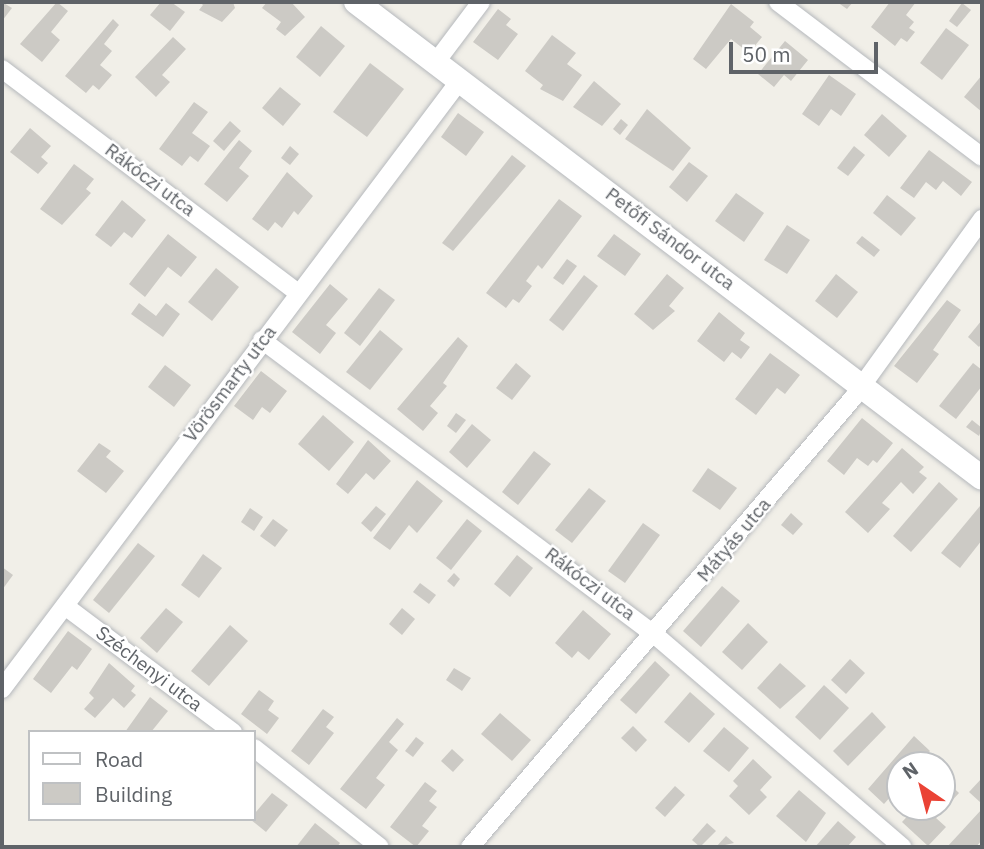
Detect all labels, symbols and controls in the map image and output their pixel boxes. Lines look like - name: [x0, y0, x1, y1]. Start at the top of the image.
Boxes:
- scale bar: [732, 28, 881, 72]
- text: 50 m: [742, 40, 791, 68]
- street label: Rákóczi utca: [100, 139, 200, 221]
- street label: Petőfi Sándor utca: [601, 183, 739, 295]
- street label: Vörösmarty utca: [179, 321, 281, 447]
- street label: Mátyás utca: [692, 493, 776, 587]
- street label: Rákóczi utca: [540, 543, 640, 625]
- street label: Széchenyi utca: [91, 622, 207, 716]
- legend: [28, 730, 256, 821]
- text: Road: [95, 745, 143, 773]
- north arrow: [886, 751, 956, 821]
- text: N: [898, 757, 923, 784]
- text: Building: [95, 780, 172, 808]

